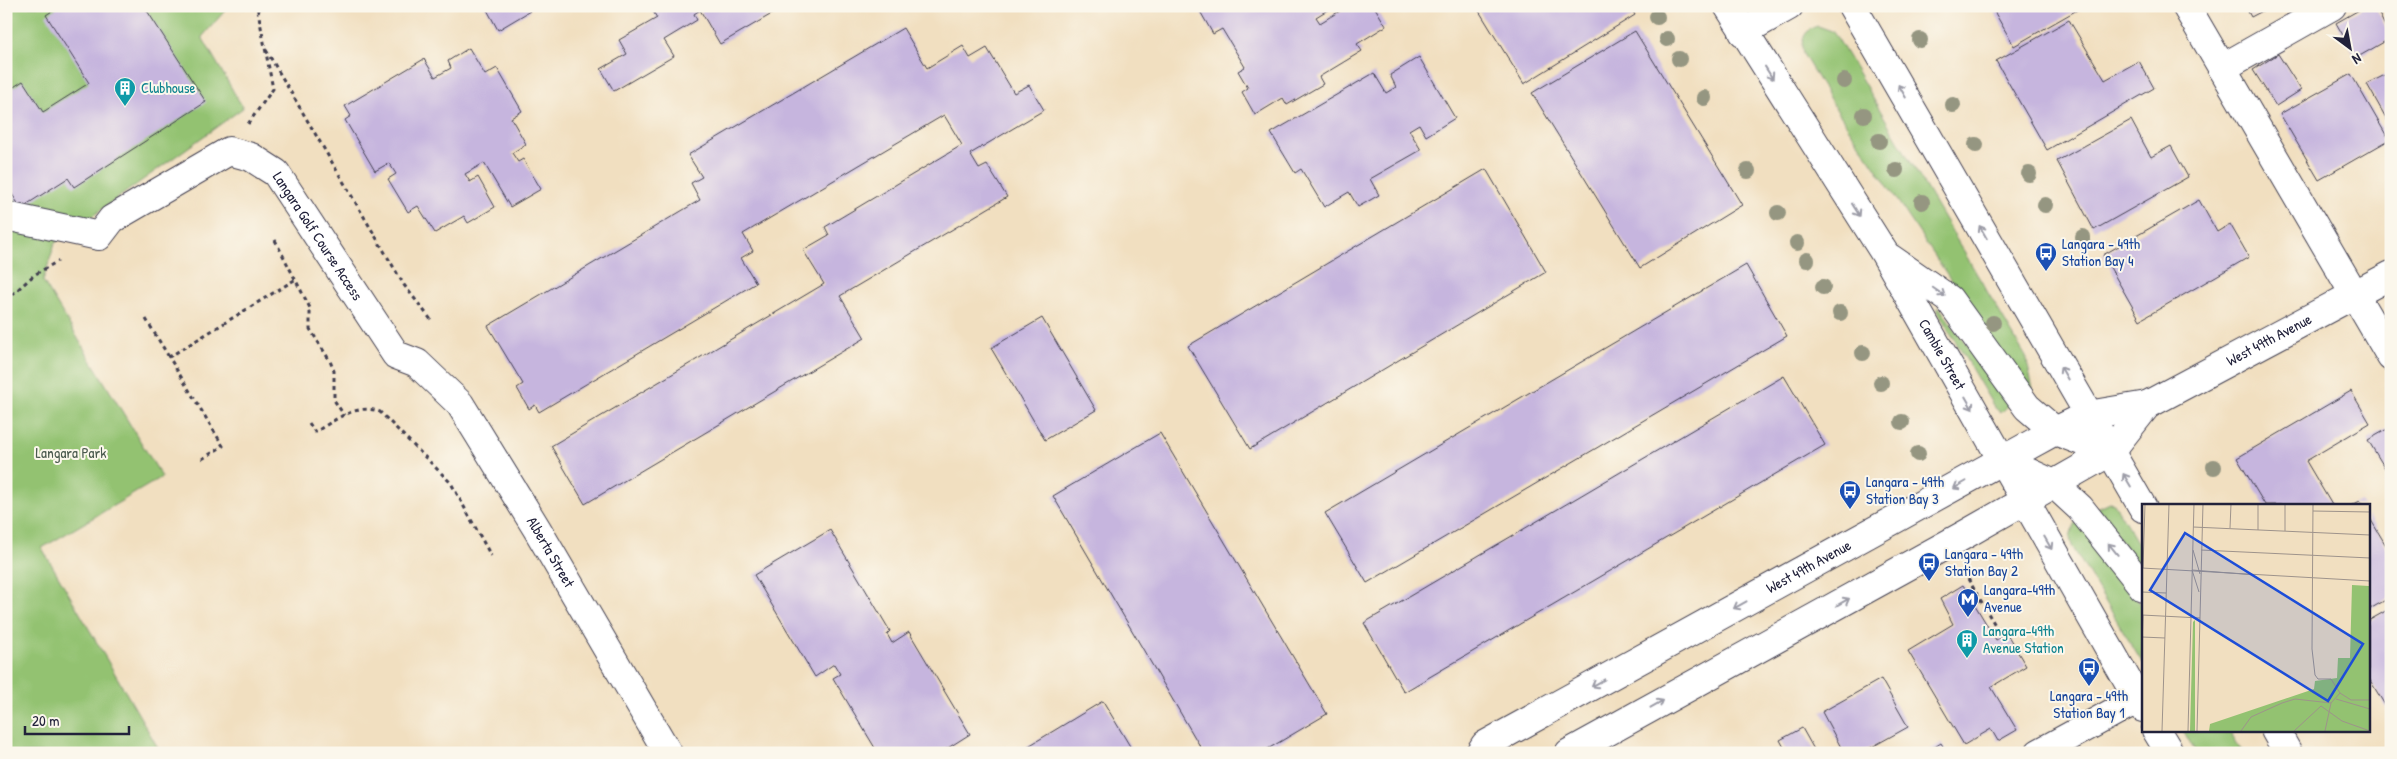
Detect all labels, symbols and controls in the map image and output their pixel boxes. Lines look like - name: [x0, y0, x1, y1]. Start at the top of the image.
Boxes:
- north arrow: [2324, 22, 2374, 72]
- text: N: [2348, 49, 2365, 70]
- one-way arrow: [1765, 65, 1775, 79]
- building icon: Clubhouse: [113, 76, 137, 107]
- place label: Clubhouse: [141, 77, 196, 98]
- one-way arrow: [1896, 85, 1906, 99]
- street label: Langara Golf Course Access: [268, 168, 368, 304]
- one-way arrow: [1851, 203, 1862, 217]
- one-way arrow: [1977, 226, 1987, 240]
- place label: Langara - 49th Station Bay 4: [2062, 233, 2140, 271]
- bus stop icon: Langara - 49th Station Bay 4: [2034, 241, 2058, 272]
- one-way arrow: [1932, 287, 1946, 297]
- street label: West 49th Avenue: [2222, 308, 2315, 371]
- street label: Cambie Street: [1914, 315, 1971, 394]
- one-way arrow: [2058, 366, 2068, 381]
- one-way arrow: [1965, 396, 1975, 410]
- park label: Langara Park: [36, 442, 107, 463]
- place label: Langara - 49th Station Bay 3: [1866, 471, 1944, 509]
- one-way arrow: [2121, 473, 2131, 487]
- bus stop icon: Langara - 49th Station Bay 3: [1838, 479, 1862, 510]
- one-way arrow: [1952, 480, 1967, 490]
- inset map: [2142, 504, 2370, 732]
- street label: Alberta Street: [522, 513, 580, 592]
- street label: West 49th Avenue: [1762, 534, 1855, 598]
- one-way arrow: [2043, 535, 2053, 550]
- place label: Langara - 49th Station Bay 2: [1945, 543, 2023, 581]
- one-way arrow: [2107, 543, 2118, 556]
- bus stop icon: Langara - 49th Station Bay 2: [1917, 551, 1941, 582]
- place label: Langara-49th Avenue: [1984, 579, 2055, 617]
- metro station icon: Langara-49th Avenue: [1956, 587, 1980, 618]
- one-way arrow: [1835, 596, 1850, 606]
- one-way arrow: [1733, 600, 1748, 610]
- place label: Langara-49th Avenue Station: [1983, 620, 2064, 658]
- building icon: Langara-49th Avenue Station: [1955, 628, 1979, 659]
- bus stop icon: Langara - 49th Station Bay 1: [2077, 656, 2101, 687]
- one-way arrow: [1591, 679, 1606, 688]
- place label: Langara - 49th Station Bay 1: [2050, 685, 2128, 723]
- one-way arrow: [1650, 699, 1665, 709]
- scale bar: [25, 704, 129, 736]
- text: 20 m: [32, 710, 59, 731]

